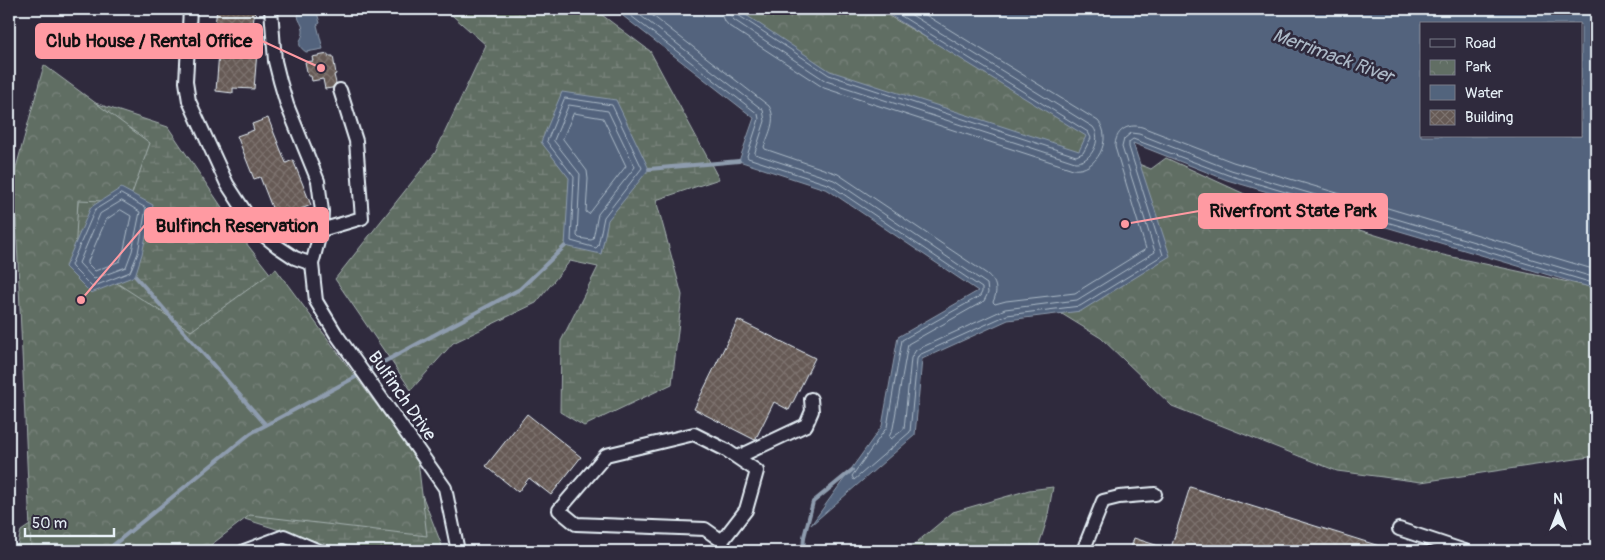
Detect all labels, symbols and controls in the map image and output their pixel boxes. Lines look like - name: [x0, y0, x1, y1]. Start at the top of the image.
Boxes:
- legend: [1420, 22, 1582, 138]
- water label: Merrimack River: [1269, 23, 1399, 90]
- callout: Club House / Rental Office: [36, 24, 262, 58]
- text: Club House / Rental Office: [46, 29, 253, 53]
- text: Road: [1465, 34, 1496, 53]
- text: Park: [1465, 58, 1492, 77]
- text: Water: [1465, 84, 1504, 103]
- text: Building: [1465, 108, 1513, 127]
- callout: Riverfront State Park: [1199, 194, 1387, 228]
- text: Riverfront State Park: [1209, 199, 1378, 223]
- callout: Bulfinch Reservation: [145, 208, 328, 242]
- text: Bulfinch Reservation: [155, 214, 319, 238]
- street label: Bulfinch Drive: [363, 347, 441, 445]
- north arrow: [1532, 488, 1582, 538]
- text: N: [1553, 491, 1563, 508]
- scale bar: [25, 505, 114, 537]
- text: 50 m: [32, 514, 67, 533]

